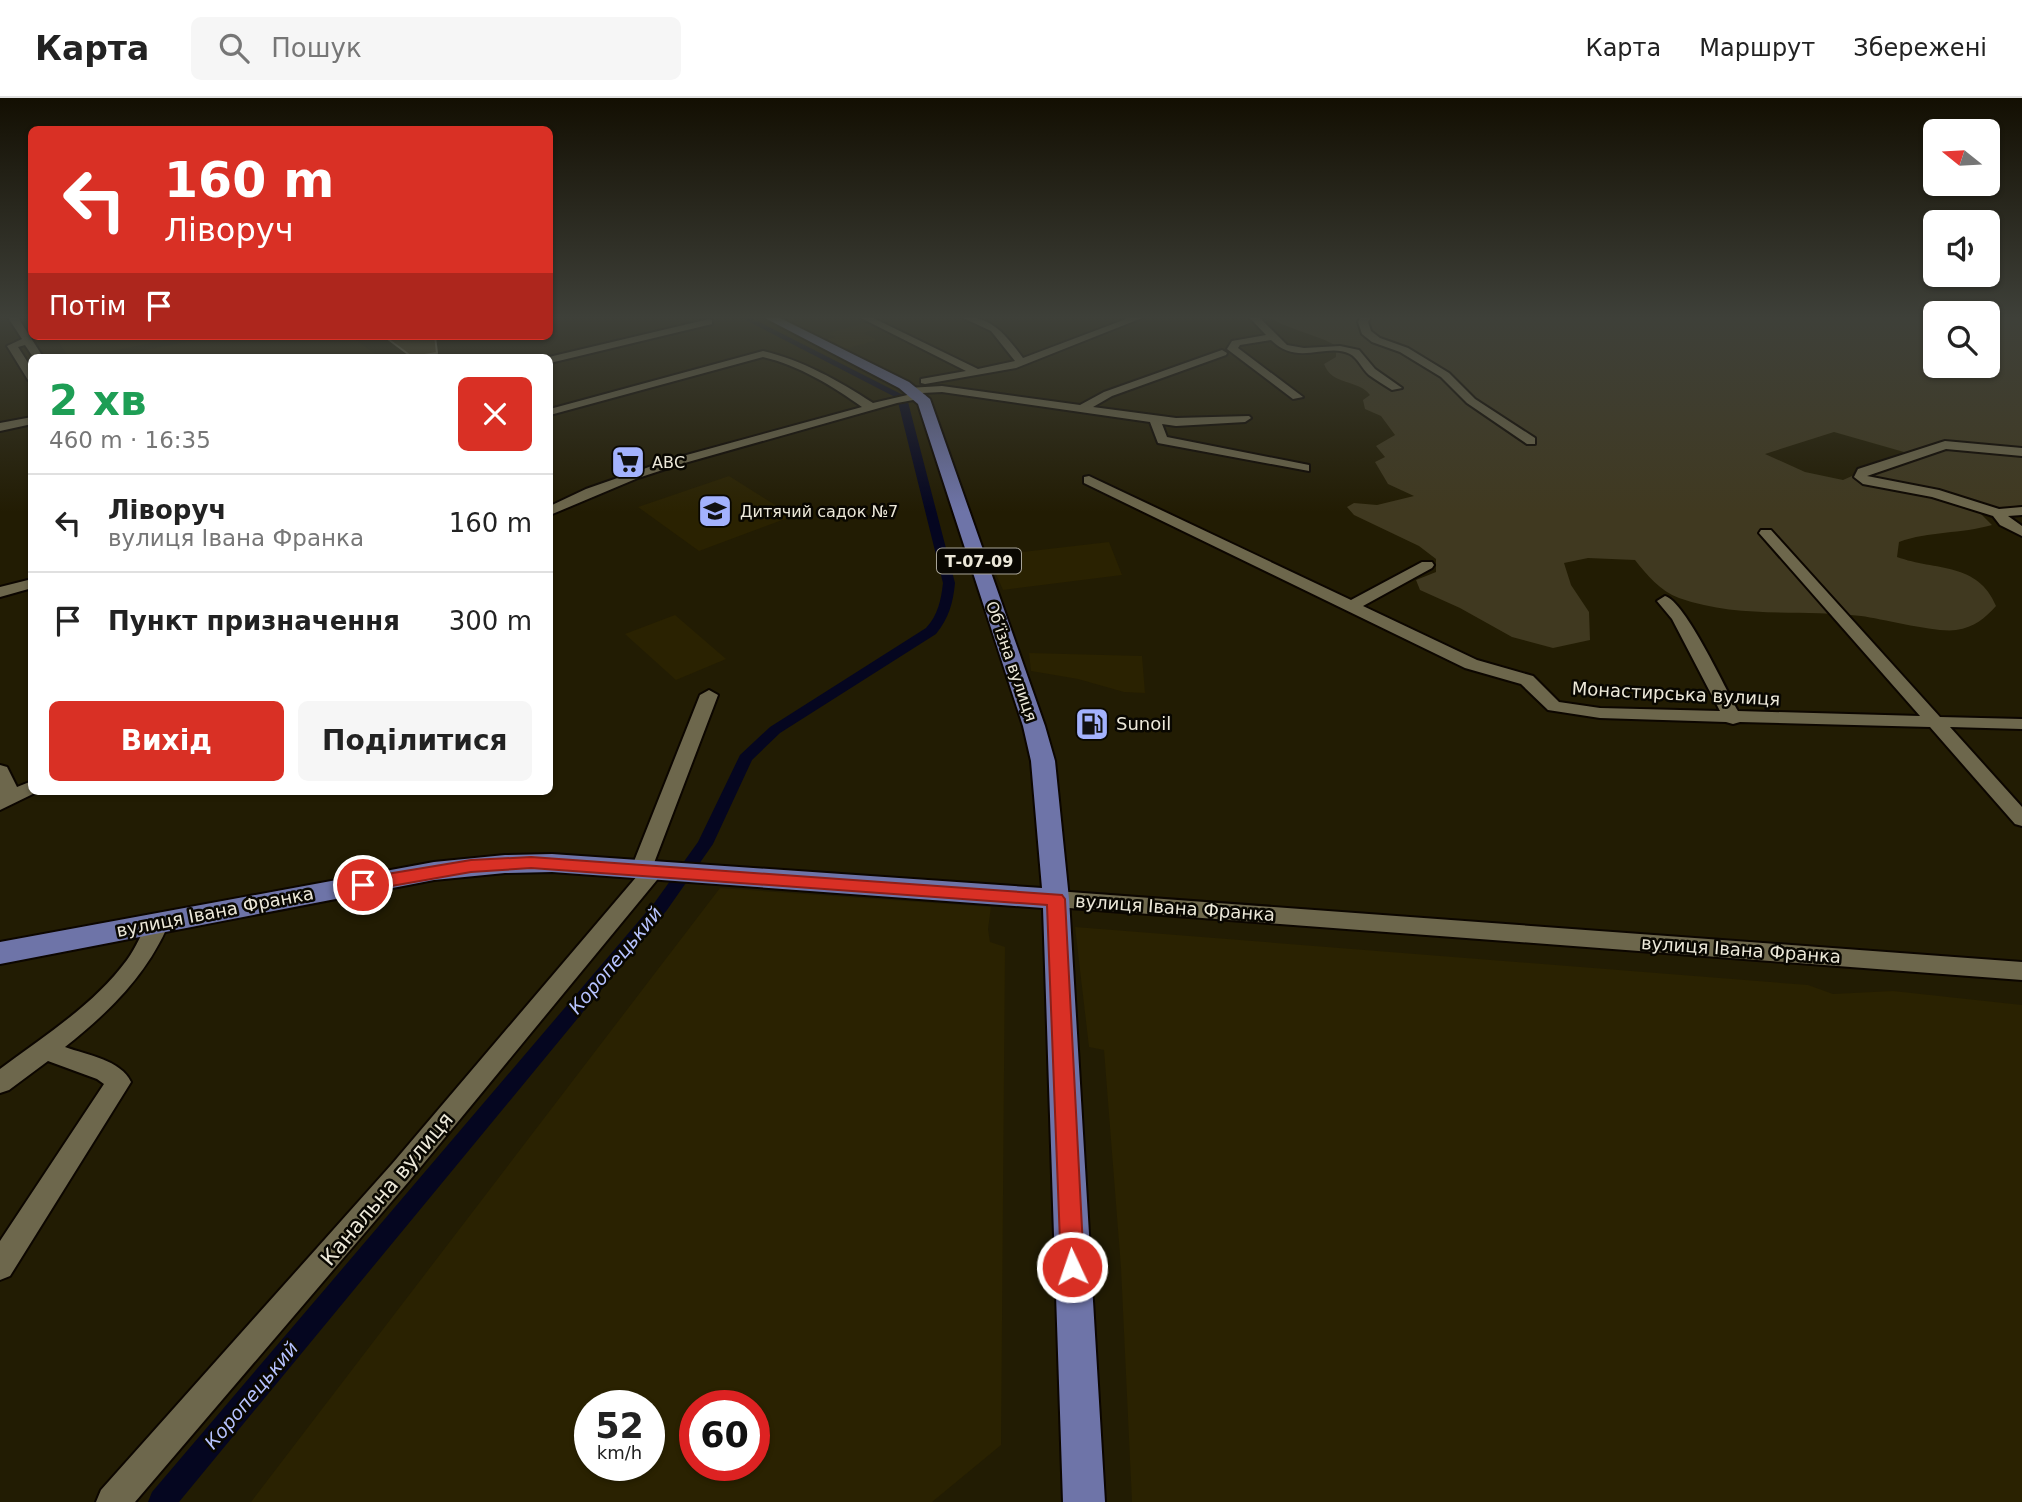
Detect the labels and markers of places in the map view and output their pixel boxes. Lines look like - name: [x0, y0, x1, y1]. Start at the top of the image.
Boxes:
- supermarket icon: АВС: [609, 443, 647, 481]
- place label: АВС: [652, 453, 685, 472]
- school or university icon: Дитячий садок №7: [696, 492, 734, 530]
- place label: Дитячий садок №7: [740, 502, 898, 521]
- fuel station icon: Sunoil: [1073, 705, 1111, 743]
- place label: Sunoil: [1116, 713, 1171, 734]
- pin: [333, 855, 393, 915]

